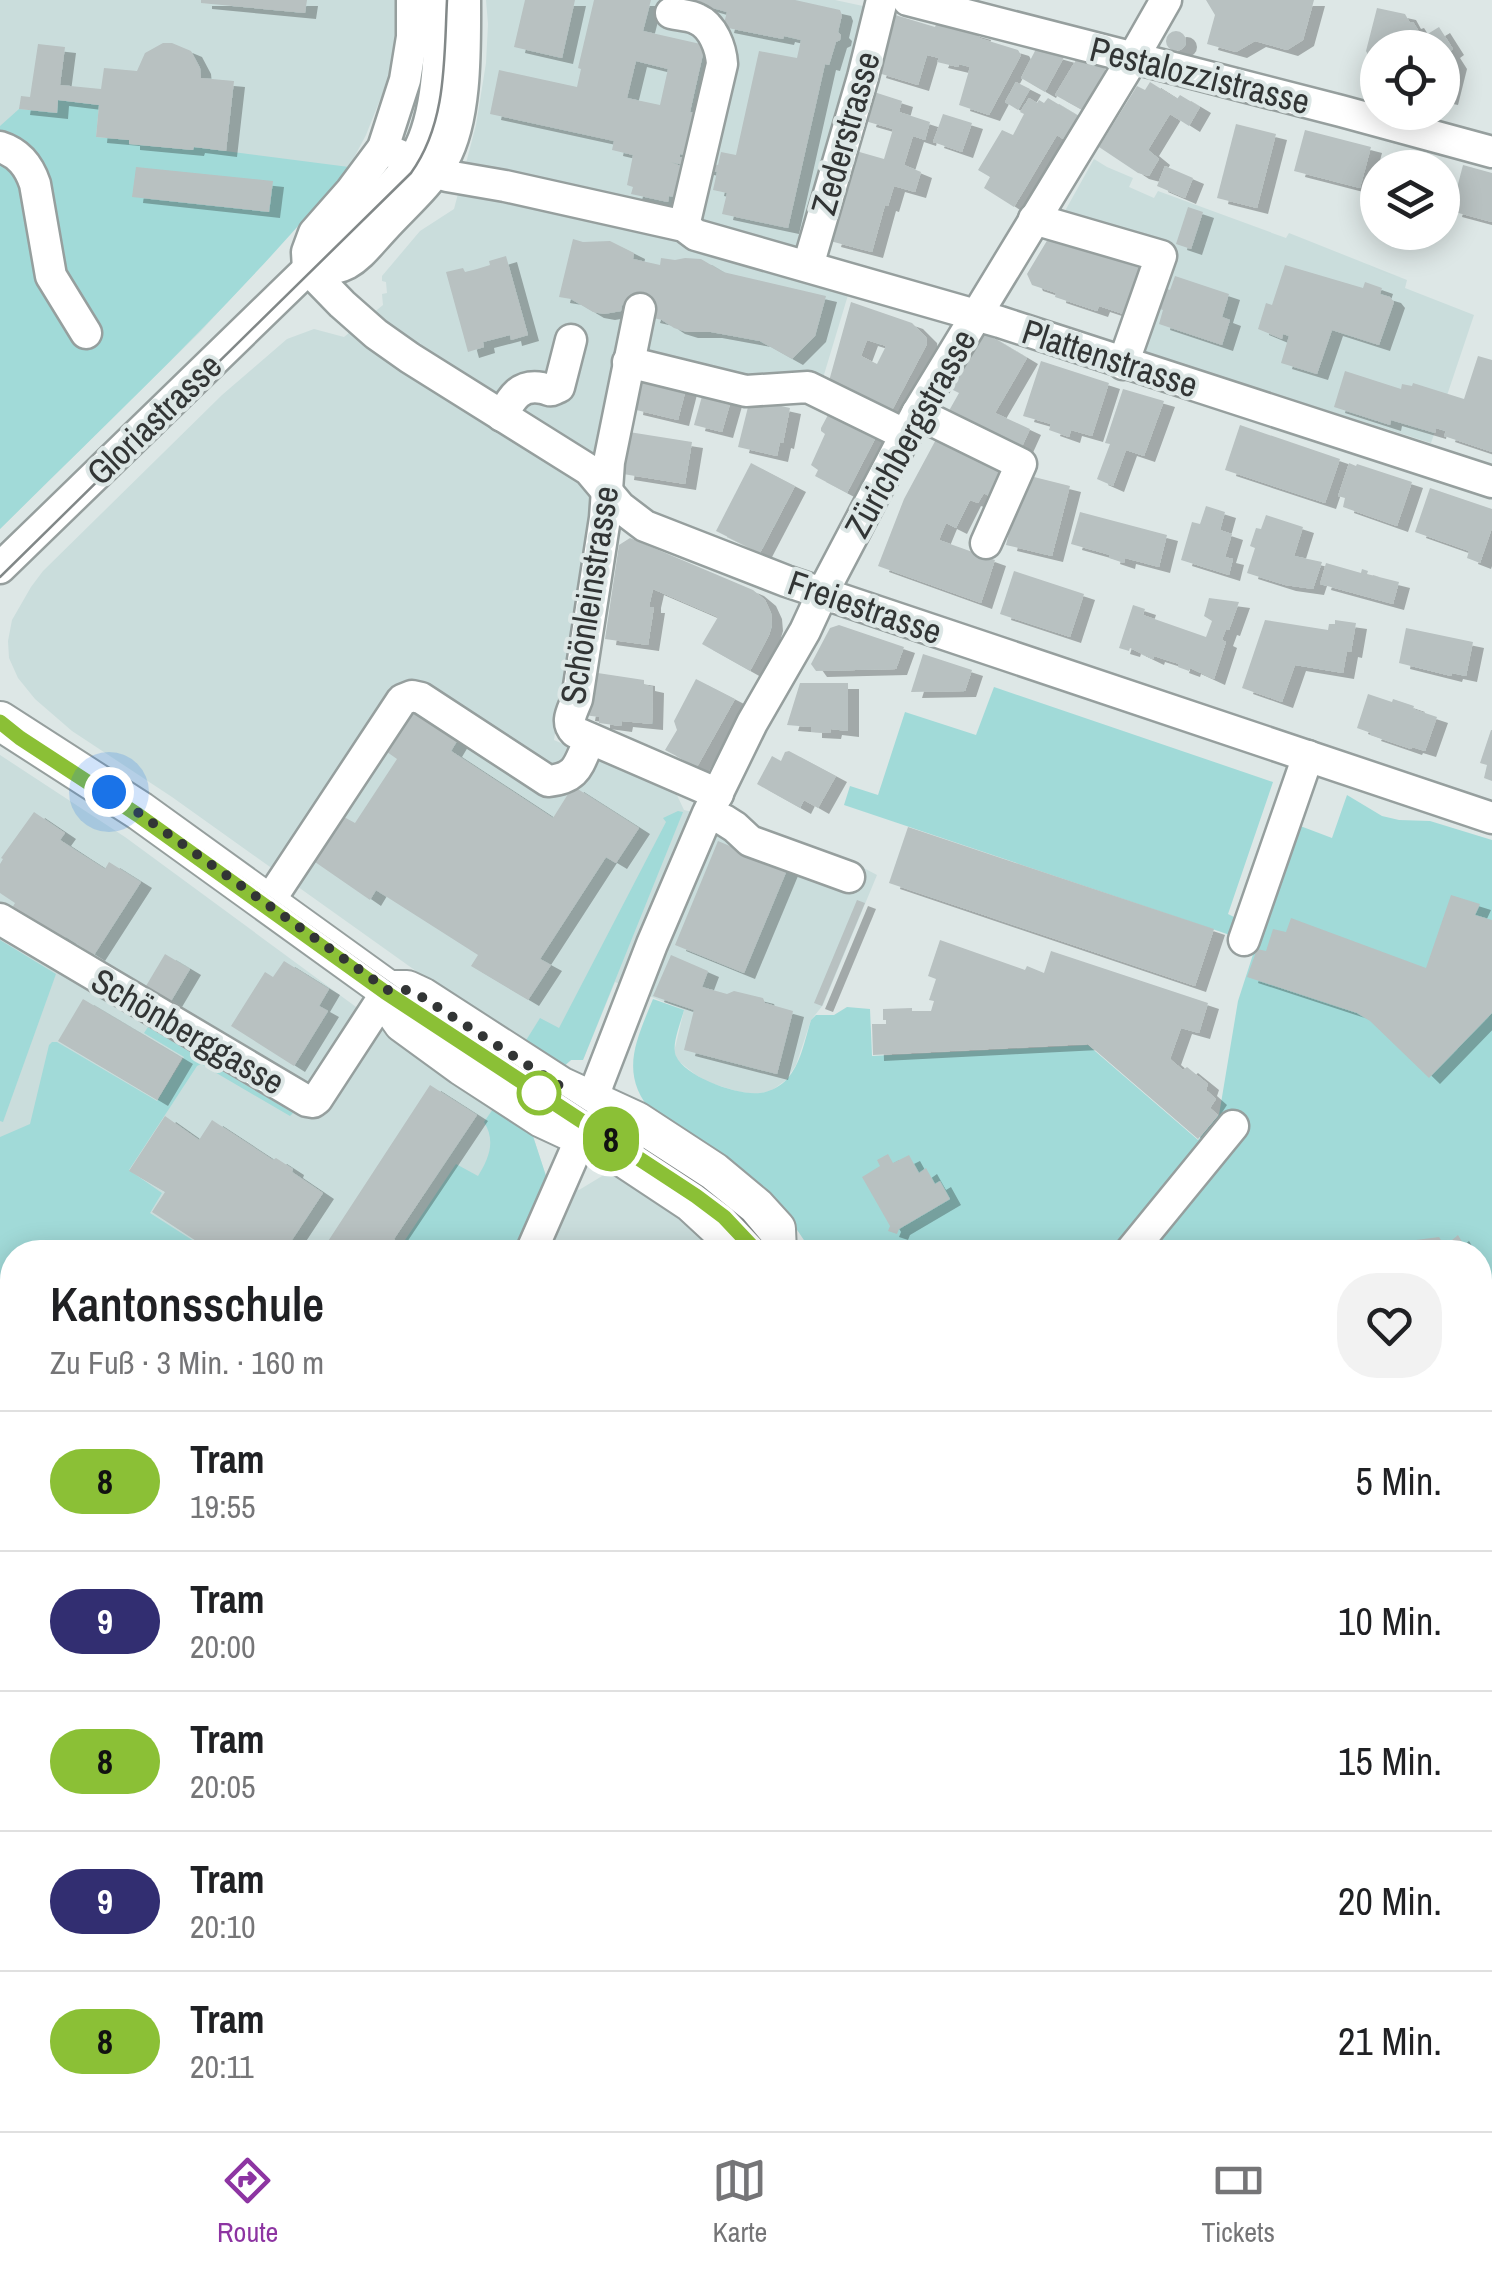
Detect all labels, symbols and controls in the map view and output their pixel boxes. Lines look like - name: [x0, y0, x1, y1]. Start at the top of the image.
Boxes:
- street label: Pestalozzistrasse: [1085, 25, 1315, 125]
- map controls: [1360, 30, 1460, 250]
- button: locate: [1360, 30, 1460, 130]
- street label: Zederstrasse: [799, 46, 891, 220]
- button: layers: [1360, 150, 1460, 250]
- street label: Plattenstrasse: [1016, 308, 1204, 408]
- street label: Zürichbergstrasse: [833, 320, 987, 546]
- street label: Gloriastrasse: [76, 343, 232, 495]
- street label: Schönleinstrasse: [549, 483, 629, 707]
- street label: Freiestrasse: [782, 559, 948, 655]
- your location: [84, 767, 134, 817]
- street label: Schönberggasse: [83, 957, 293, 1105]
- unlabelled marker: [518, 1072, 560, 1114]
- line badge: 8: [578, 1106, 644, 1172]
- text: 8: [603, 1116, 619, 1163]
- text: Kantonsschule: [50, 1271, 324, 1336]
- button: heart: [1337, 1273, 1442, 1378]
- text: Zu Fuß · 3 Min. · 160 m: [50, 1341, 324, 1384]
- text: Tram: [190, 1434, 264, 1485]
- text: 5 Min.: [1355, 1456, 1442, 1507]
- text: 8: [97, 1458, 113, 1505]
- text: 19:55: [190, 1485, 256, 1528]
- text: Tram: [190, 1574, 264, 1625]
- text: 10 Min.: [1338, 1596, 1442, 1647]
- text: 9: [97, 1598, 113, 1645]
- text: 20:00: [190, 1625, 256, 1668]
- text: Tram: [190, 1714, 264, 1765]
- text: 15 Min.: [1338, 1736, 1442, 1787]
- text: 8: [97, 1738, 113, 1785]
- text: 20:05: [190, 1765, 256, 1808]
- text: Tram: [190, 1854, 264, 1905]
- text: 20 Min.: [1338, 1876, 1442, 1927]
- text: 9: [97, 1878, 113, 1925]
- text: 20:10: [190, 1905, 256, 1948]
- text: Tram: [190, 1994, 264, 2045]
- text: 21 Min.: [1338, 2016, 1442, 2067]
- text: 8: [97, 2018, 113, 2065]
- text: 20:11: [190, 2045, 254, 2088]
- tab: Route: [217, 2153, 278, 2251]
- tab: Karte: [712, 2153, 767, 2251]
- tab: Tickets: [1201, 2153, 1275, 2251]

